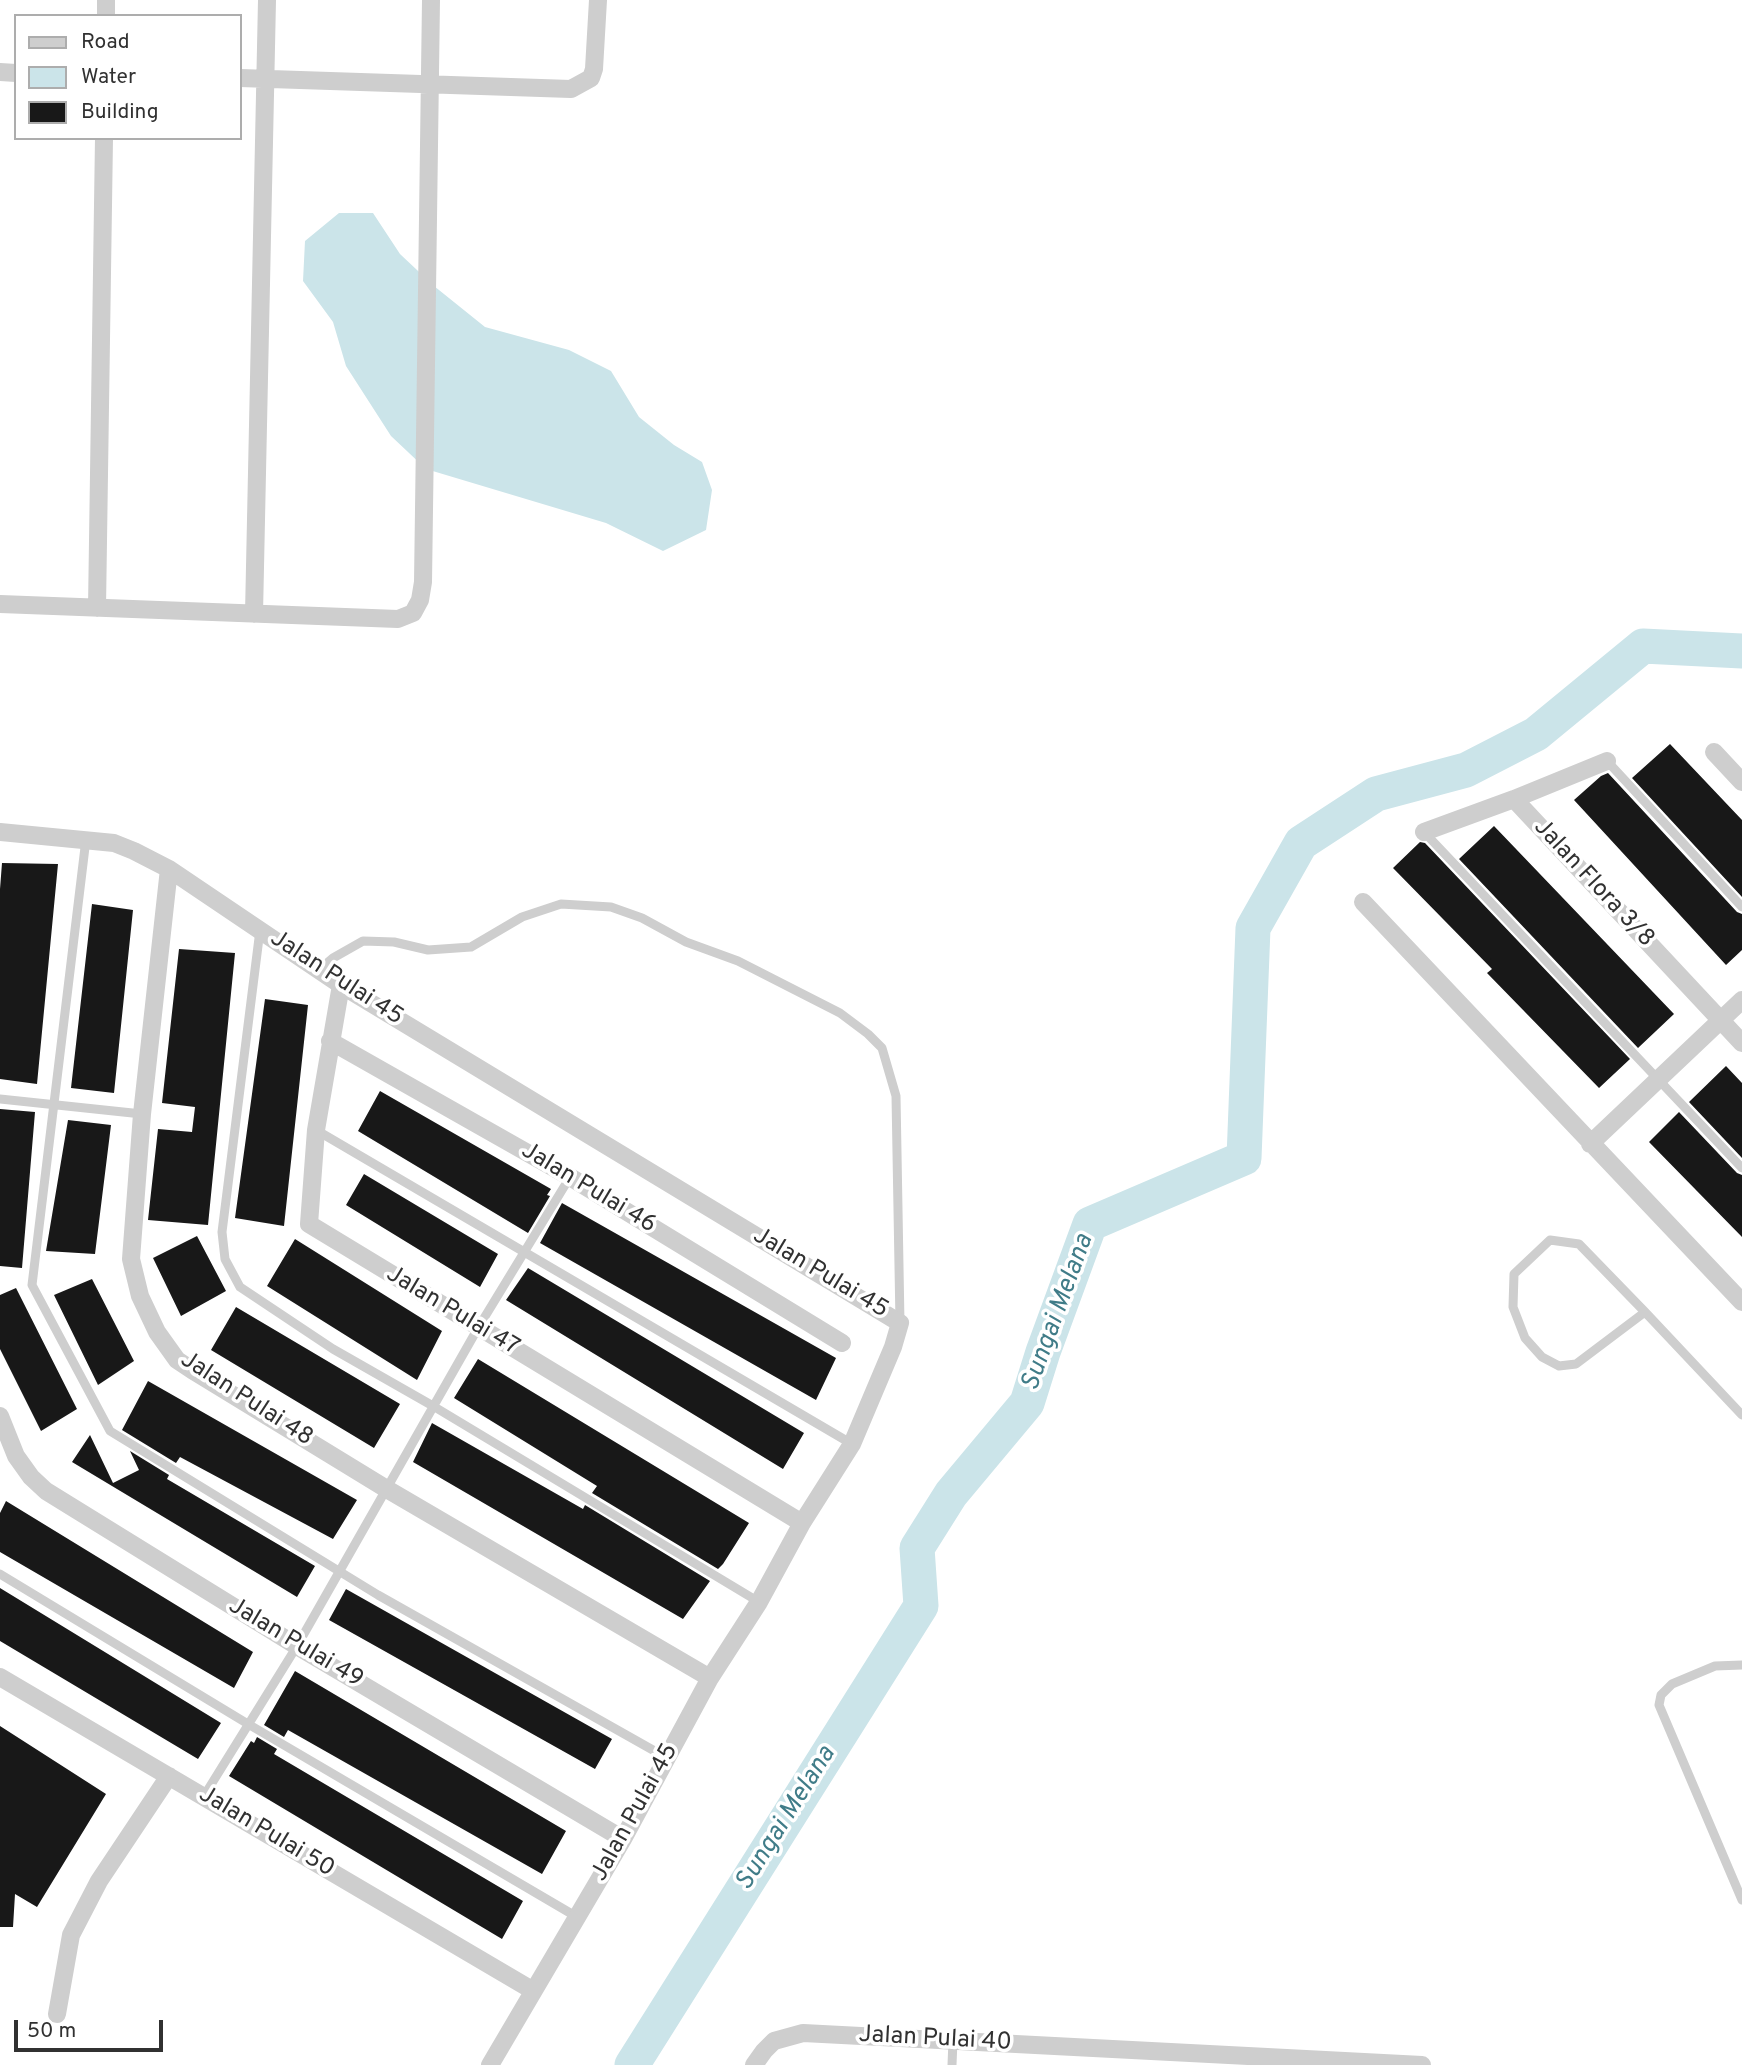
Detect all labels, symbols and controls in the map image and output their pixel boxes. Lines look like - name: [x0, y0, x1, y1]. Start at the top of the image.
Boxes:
- legend: [14, 14, 242, 140]
- text: Road: [81, 29, 130, 56]
- text: Water: [81, 64, 136, 91]
- text: Building: [81, 99, 159, 126]
- street label: Jalan Flora 3/8: [1526, 814, 1660, 954]
- street label: Jalan Pulai 45: [264, 925, 408, 1033]
- street label: Jalan Pulai 46: [515, 1137, 661, 1241]
- street label: Jalan Pulai 45: [747, 1222, 893, 1326]
- water label: Sungai Melana: [1016, 1230, 1102, 1396]
- street label: Jalan Pulai 47: [380, 1261, 524, 1363]
- street label: Jalan Pulai 48: [174, 1346, 318, 1454]
- street label: Jalan Pulai 49: [222, 1593, 368, 1695]
- street label: Jalan Pulai 45: [586, 1739, 686, 1887]
- water label: Sungai Melana: [730, 1741, 844, 1897]
- street label: Jalan Pulai 50: [193, 1781, 339, 1885]
- scale bar: [18, 2006, 166, 2050]
- text: 50 m: [27, 2018, 76, 2045]
- street label: Jalan Pulai 40: [858, 2022, 1012, 2058]

